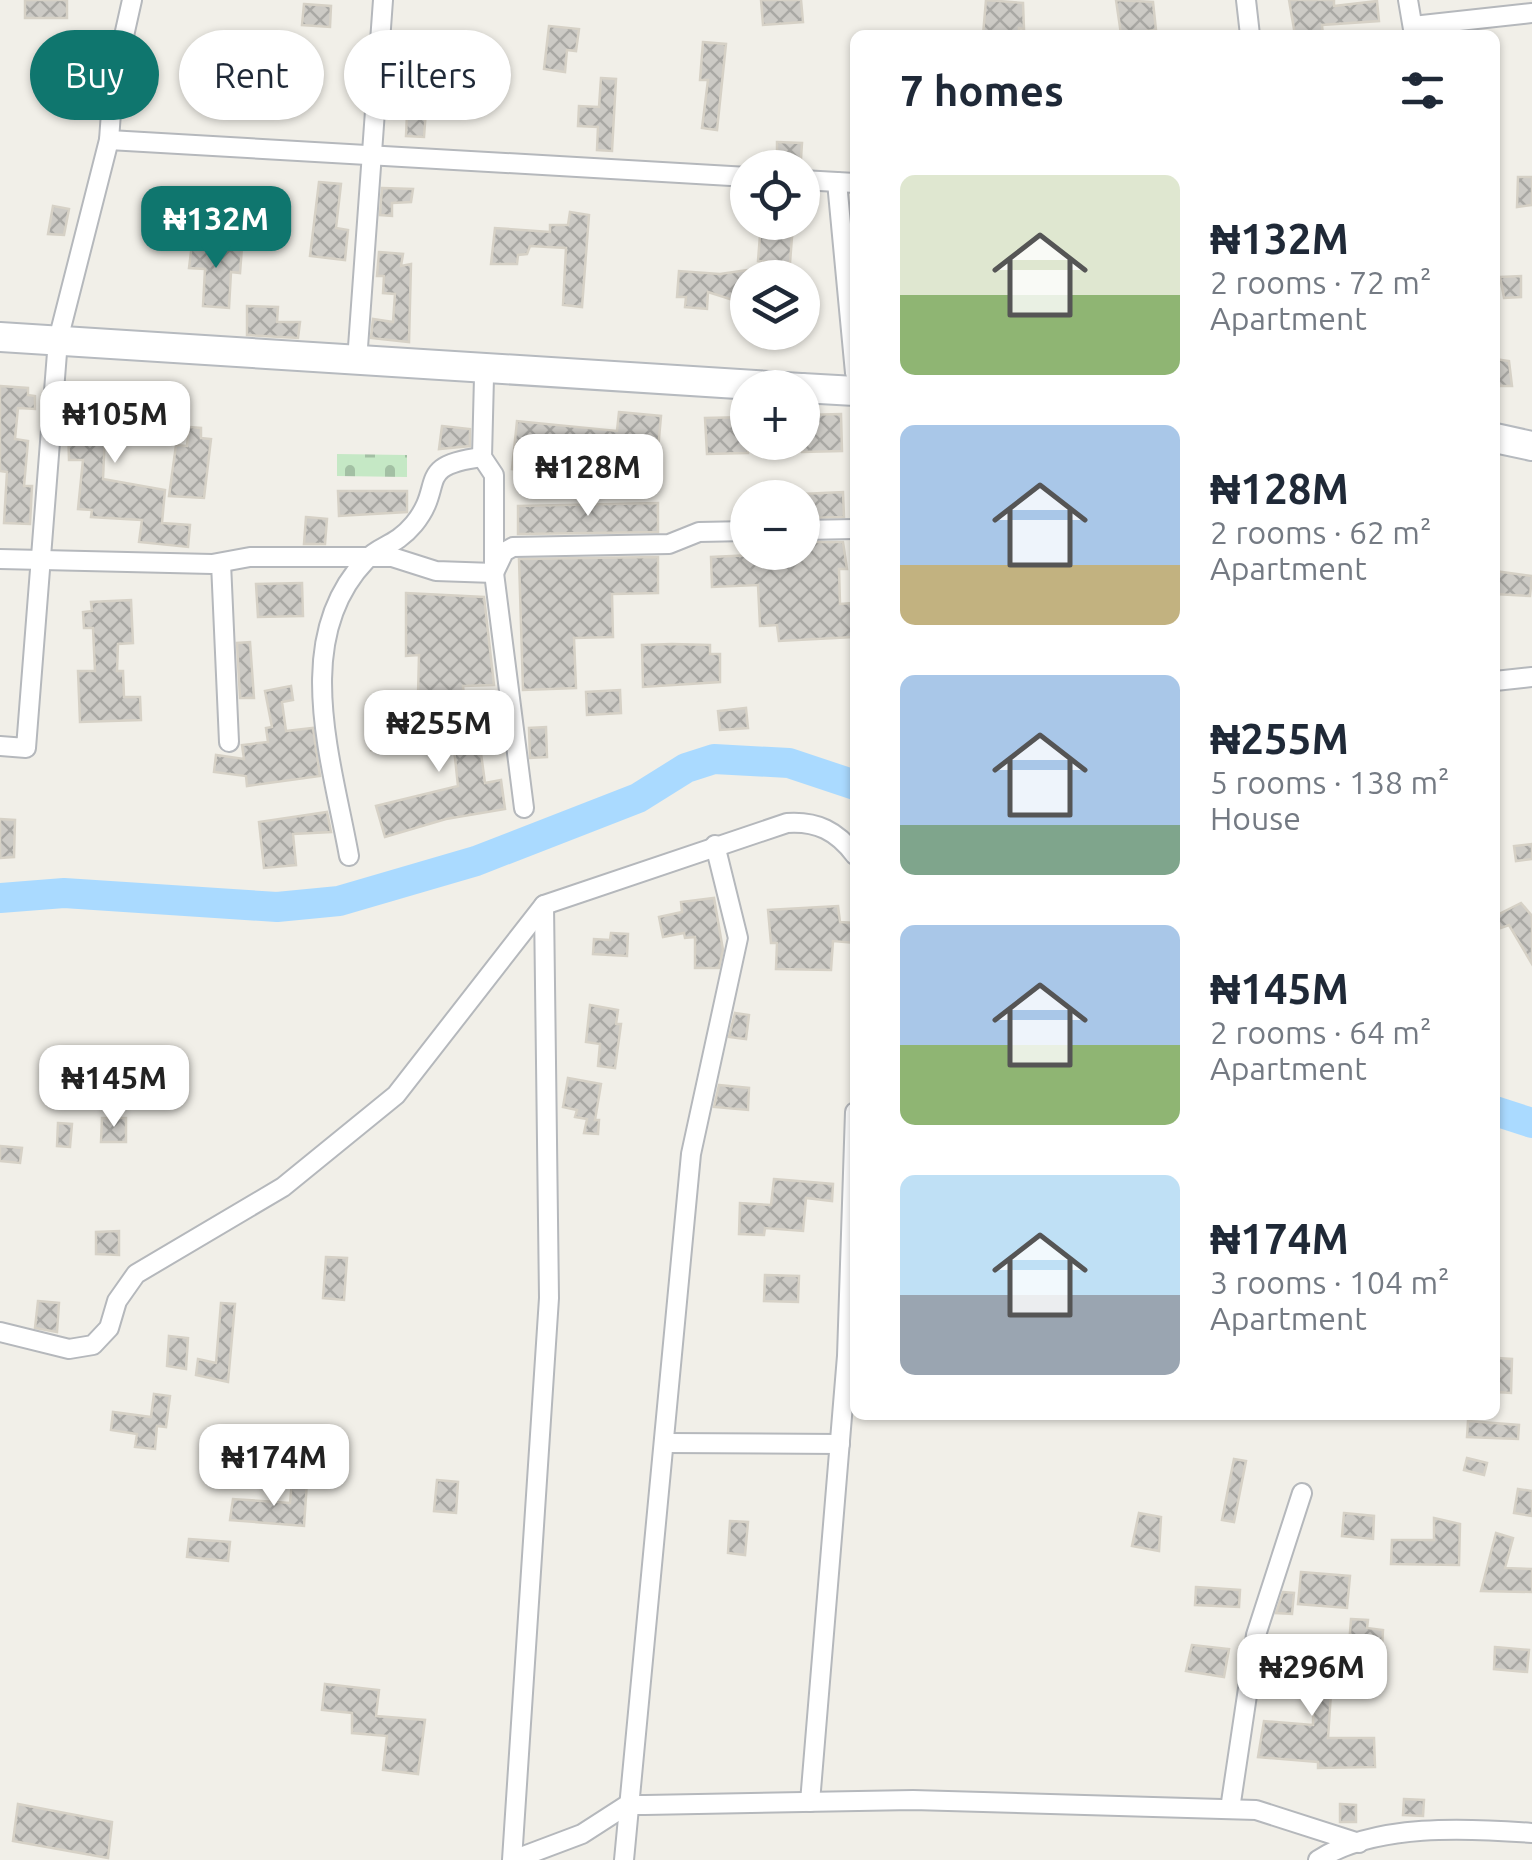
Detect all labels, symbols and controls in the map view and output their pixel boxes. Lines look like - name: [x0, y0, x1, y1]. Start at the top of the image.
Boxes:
- chip: Buy: [30, 30, 159, 120]
- chip: Rent: [179, 30, 324, 120]
- chip: Filters: [344, 30, 511, 120]
- icon: filters: [1395, 63, 1450, 118]
- text: 7 homes: [900, 67, 1064, 114]
- map controls: [730, 150, 820, 570]
- button: locate: [730, 150, 820, 240]
- pin: ₦132M: [146, 186, 286, 271]
- text: ₦132M: [163, 200, 269, 236]
- icon: home: [980, 215, 1100, 335]
- text: ₦132M: [1210, 215, 1349, 262]
- button: layers: [730, 260, 820, 350]
- text: 2 rooms · 72 m²: [1210, 264, 1431, 300]
- text: Apartment: [1210, 300, 1367, 336]
- button: +: [730, 370, 820, 460]
- pin: ₦105M: [45, 381, 185, 466]
- text: ₦105M: [62, 395, 168, 431]
- pin: ₦128M: [518, 434, 658, 519]
- text: ₦128M: [535, 448, 641, 484]
- icon: home: [980, 465, 1100, 585]
- text: ₦128M: [1210, 465, 1349, 512]
- button: −: [730, 480, 820, 570]
- text: 2 rooms · 62 m²: [1210, 514, 1431, 550]
- text: Apartment: [1210, 550, 1367, 586]
- pin: ₦255M: [369, 690, 509, 775]
- text: ₦255M: [386, 704, 492, 740]
- icon: home: [980, 715, 1100, 835]
- text: ₦255M: [1210, 715, 1349, 762]
- text: 5 rooms · 138 m²: [1210, 764, 1450, 800]
- text: House: [1210, 800, 1301, 836]
- icon: home: [980, 965, 1100, 1085]
- text: ₦145M: [1210, 965, 1349, 1012]
- text: 2 rooms · 64 m²: [1210, 1014, 1431, 1050]
- pin: ₦145M: [44, 1045, 184, 1130]
- text: Apartment: [1210, 1050, 1367, 1086]
- text: ₦145M: [61, 1059, 167, 1095]
- icon: home: [980, 1215, 1100, 1335]
- text: ₦174M: [1210, 1215, 1349, 1262]
- text: 3 rooms · 104 m²: [1210, 1264, 1450, 1300]
- text: Apartment: [1210, 1300, 1367, 1336]
- pin: ₦174M: [204, 1424, 344, 1509]
- text: ₦174M: [221, 1438, 327, 1474]
- pin: ₦296M: [1242, 1634, 1382, 1719]
- text: ₦296M: [1259, 1648, 1365, 1684]

